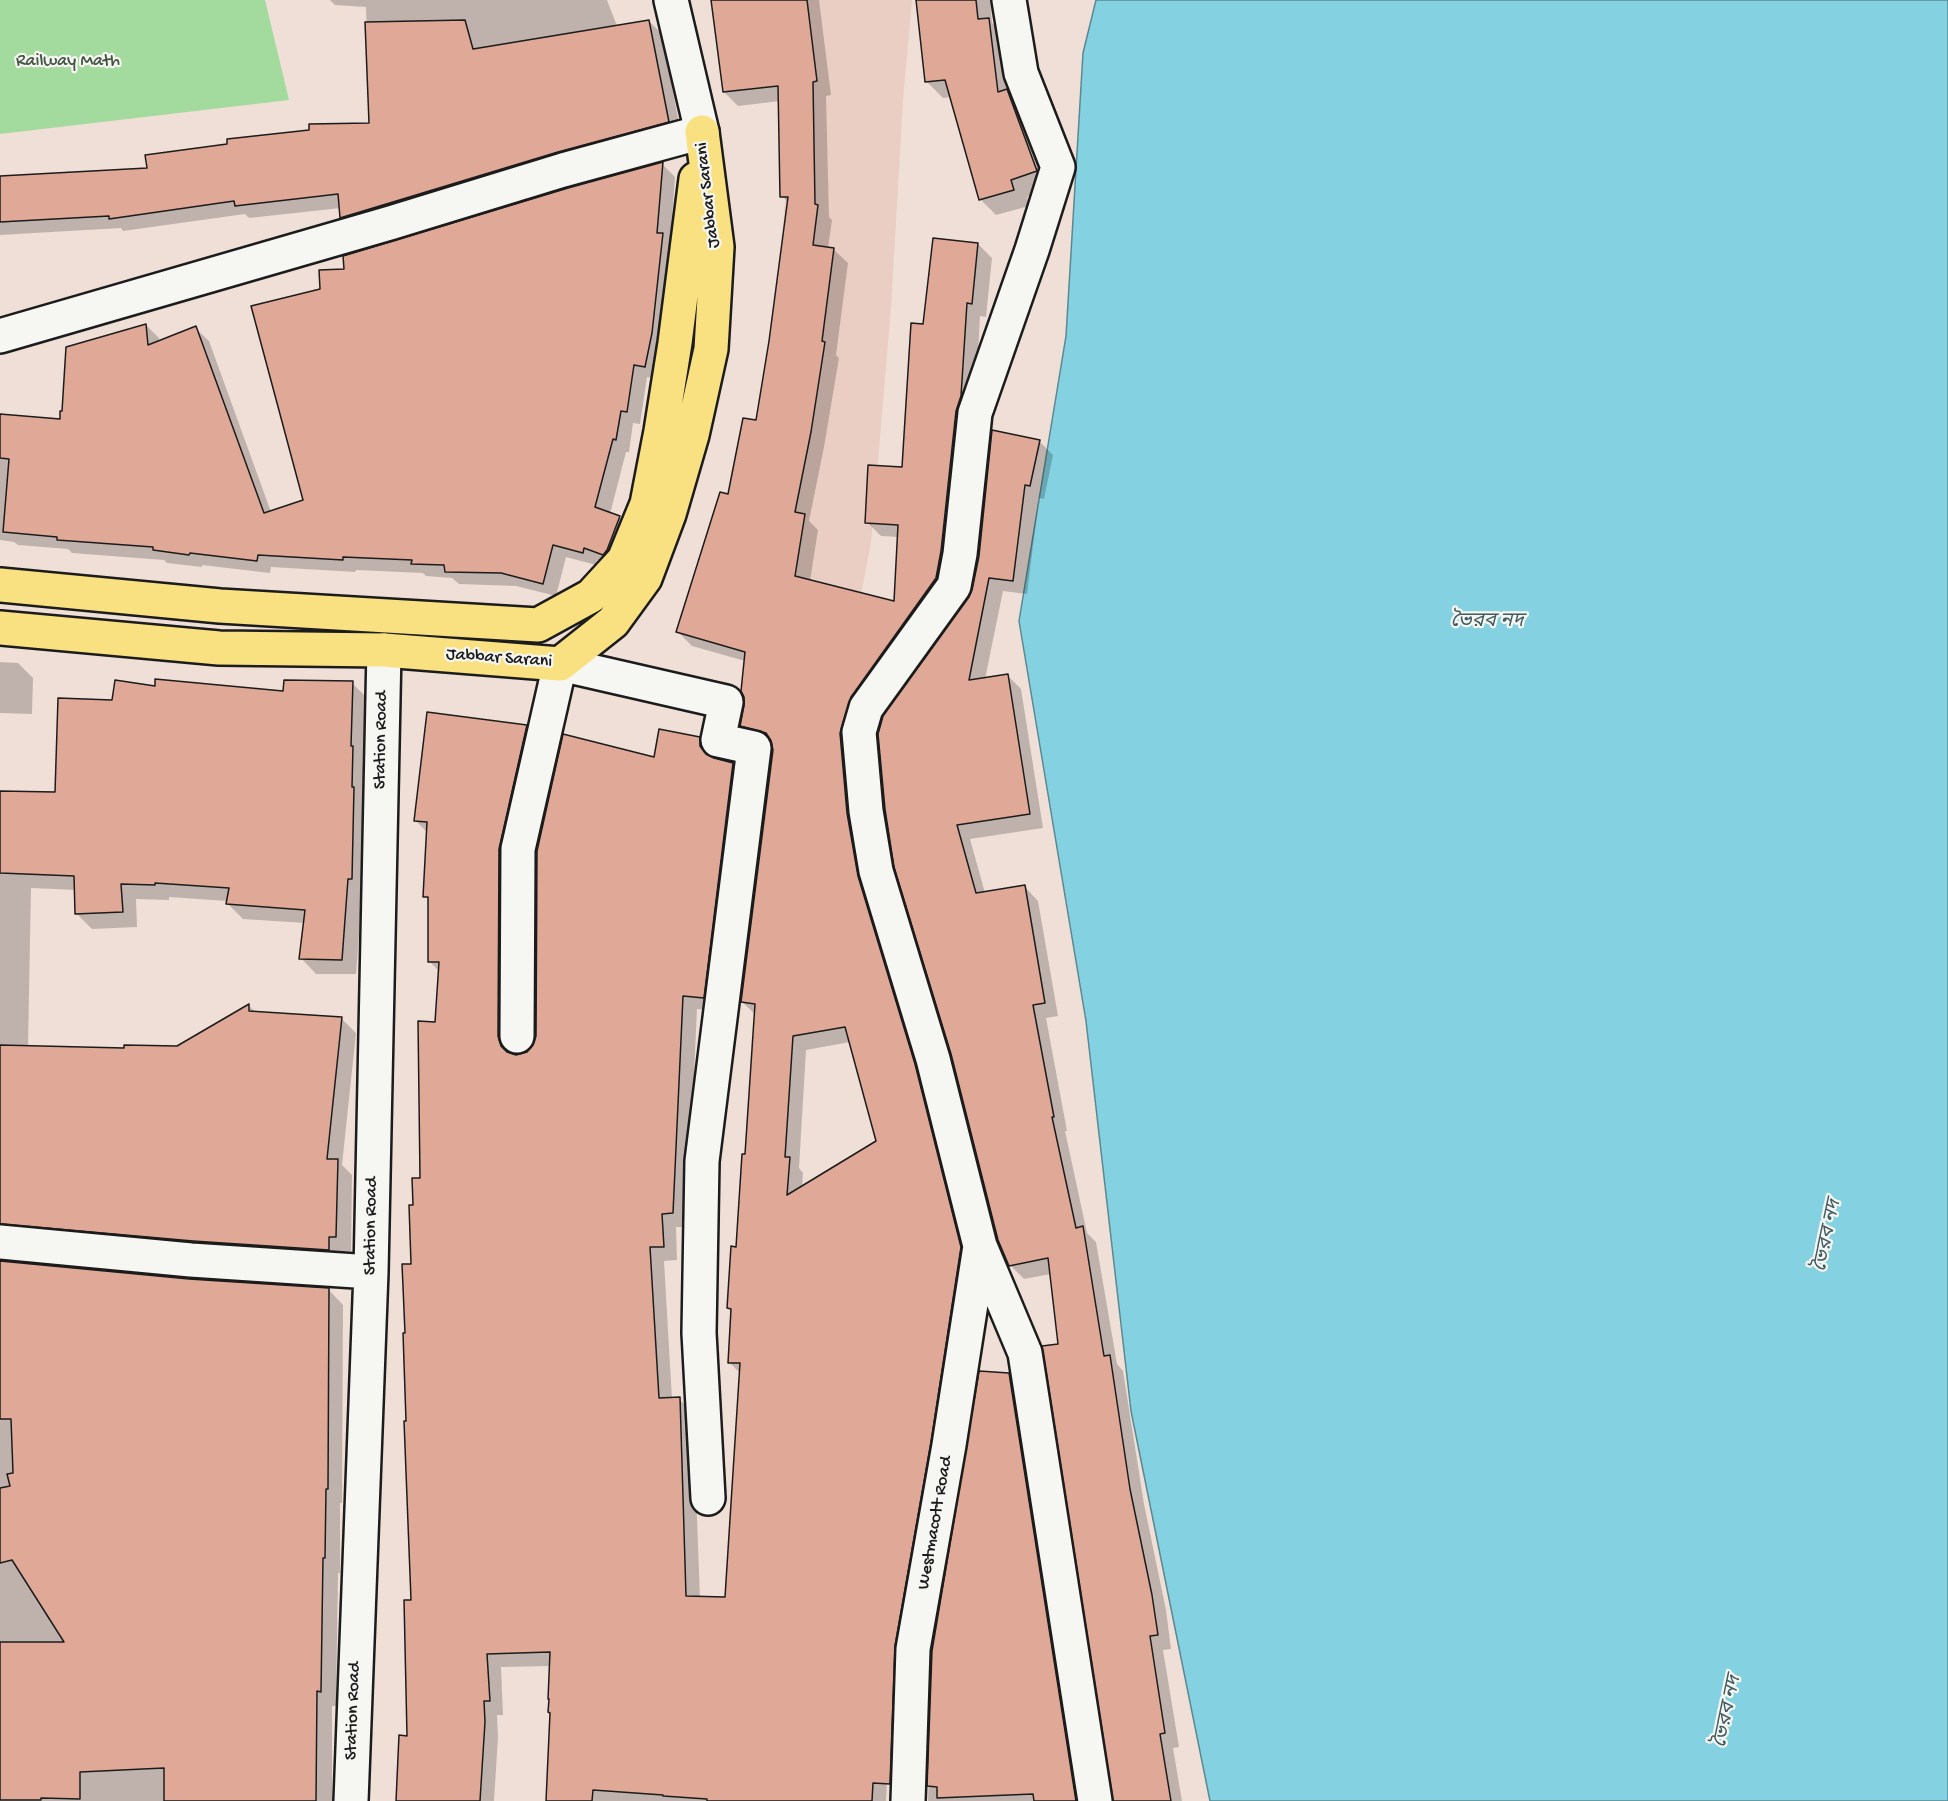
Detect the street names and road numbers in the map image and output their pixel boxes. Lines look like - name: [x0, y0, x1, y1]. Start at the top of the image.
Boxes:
- street label: Jabbar Sarani: [692, 141, 726, 249]
- street label: Jabbar Sarani: [445, 645, 553, 673]
- street label: Station Road: [370, 691, 394, 789]
- street label: Station Road: [360, 1177, 384, 1275]
- street label: Westmacott Road: [914, 1455, 958, 1591]
- street label: Station Road: [341, 1661, 367, 1761]

